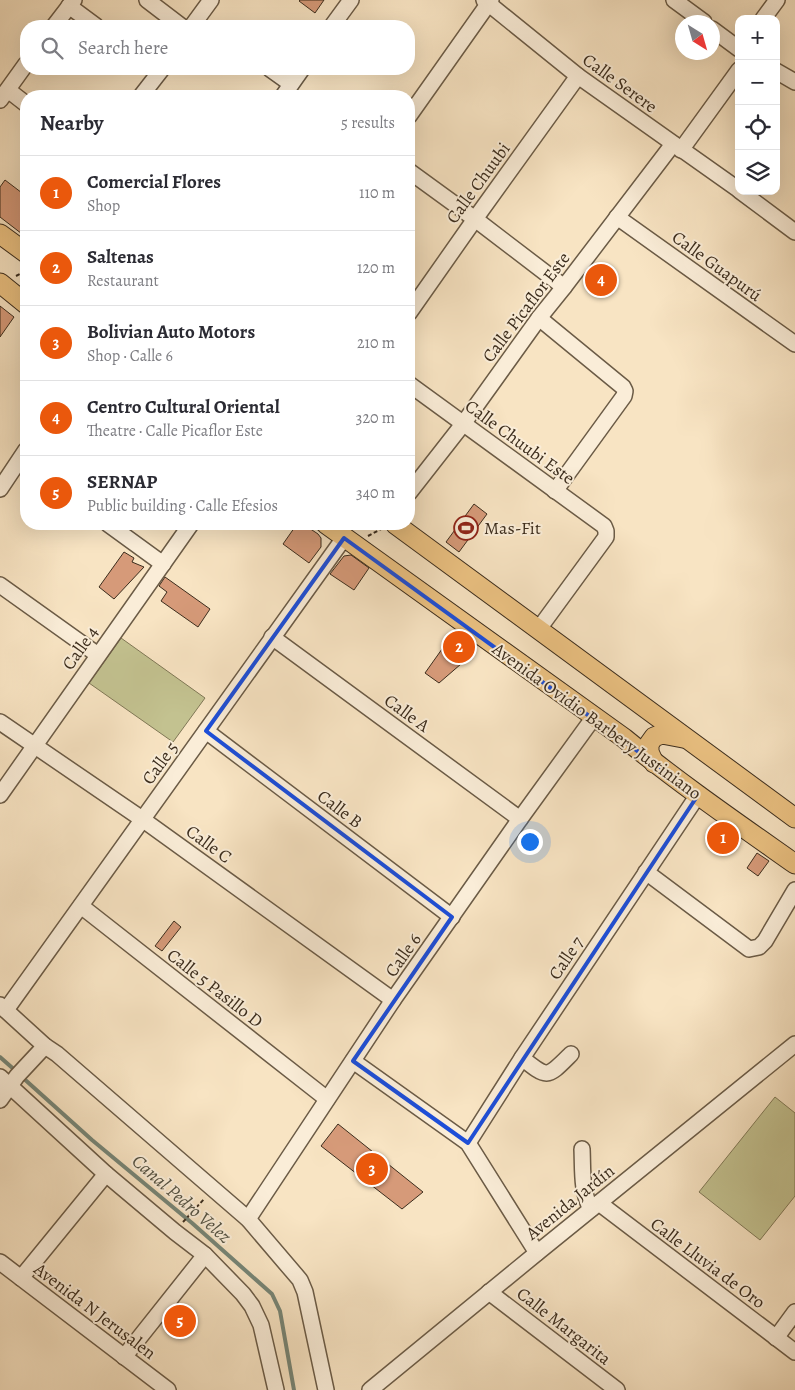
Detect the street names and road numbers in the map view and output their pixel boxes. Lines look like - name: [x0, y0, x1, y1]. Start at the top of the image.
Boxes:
- street label: Calle Serere: [578, 48, 662, 118]
- street label: Calle Chuubi: [440, 138, 516, 228]
- street label: Calle Guapurú: [667, 225, 767, 307]
- street label: Calle Picaflor Este: [477, 247, 575, 367]
- street label: Calle Chuubi Este: [460, 394, 580, 490]
- street label: Calle 4: [56, 621, 104, 675]
- street label: Avenida Ovidio Barbery Justiniano: [487, 636, 706, 805]
- street label: Calle A: [379, 688, 435, 738]
- street label: Calle 5: [136, 737, 184, 789]
- street label: Calle B: [312, 784, 368, 834]
- street label: Calle C: [181, 819, 237, 869]
- street label: Calle 6: [379, 928, 427, 982]
- street label: Calle 7: [543, 931, 590, 984]
- street label: Calle 5 Pasillo D: [162, 943, 268, 1033]
- street label: Avenida Jardín: [520, 1159, 619, 1246]
- street label: Calle Lluvia de Oro: [646, 1212, 770, 1314]
- street label: Avenida N Jerusalen: [28, 1257, 161, 1365]
- street label: Calle Margarita: [512, 1281, 617, 1371]

